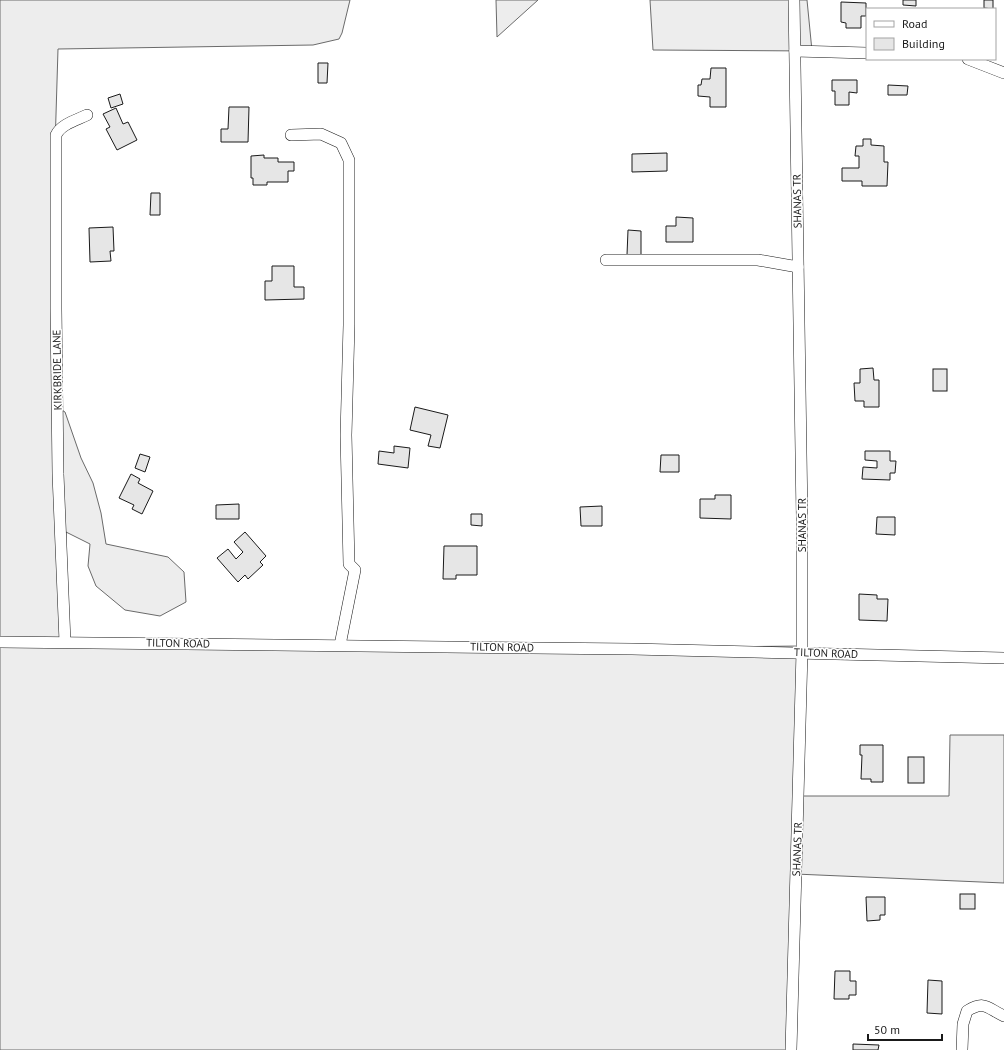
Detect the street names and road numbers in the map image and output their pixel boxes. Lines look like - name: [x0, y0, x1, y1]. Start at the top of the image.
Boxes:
- street label: SHANAS TR: [790, 173, 804, 228]
- street label: KIRKBRIDE LANE: [49, 329, 65, 411]
- street label: SHANAS TR: [795, 497, 809, 552]
- street label: TILTON ROAD: [146, 635, 210, 651]
- street label: TILTON ROAD: [470, 639, 534, 655]
- street label: TILTON ROAD: [794, 645, 858, 661]
- street label: SHANAS TR: [789, 821, 805, 877]

